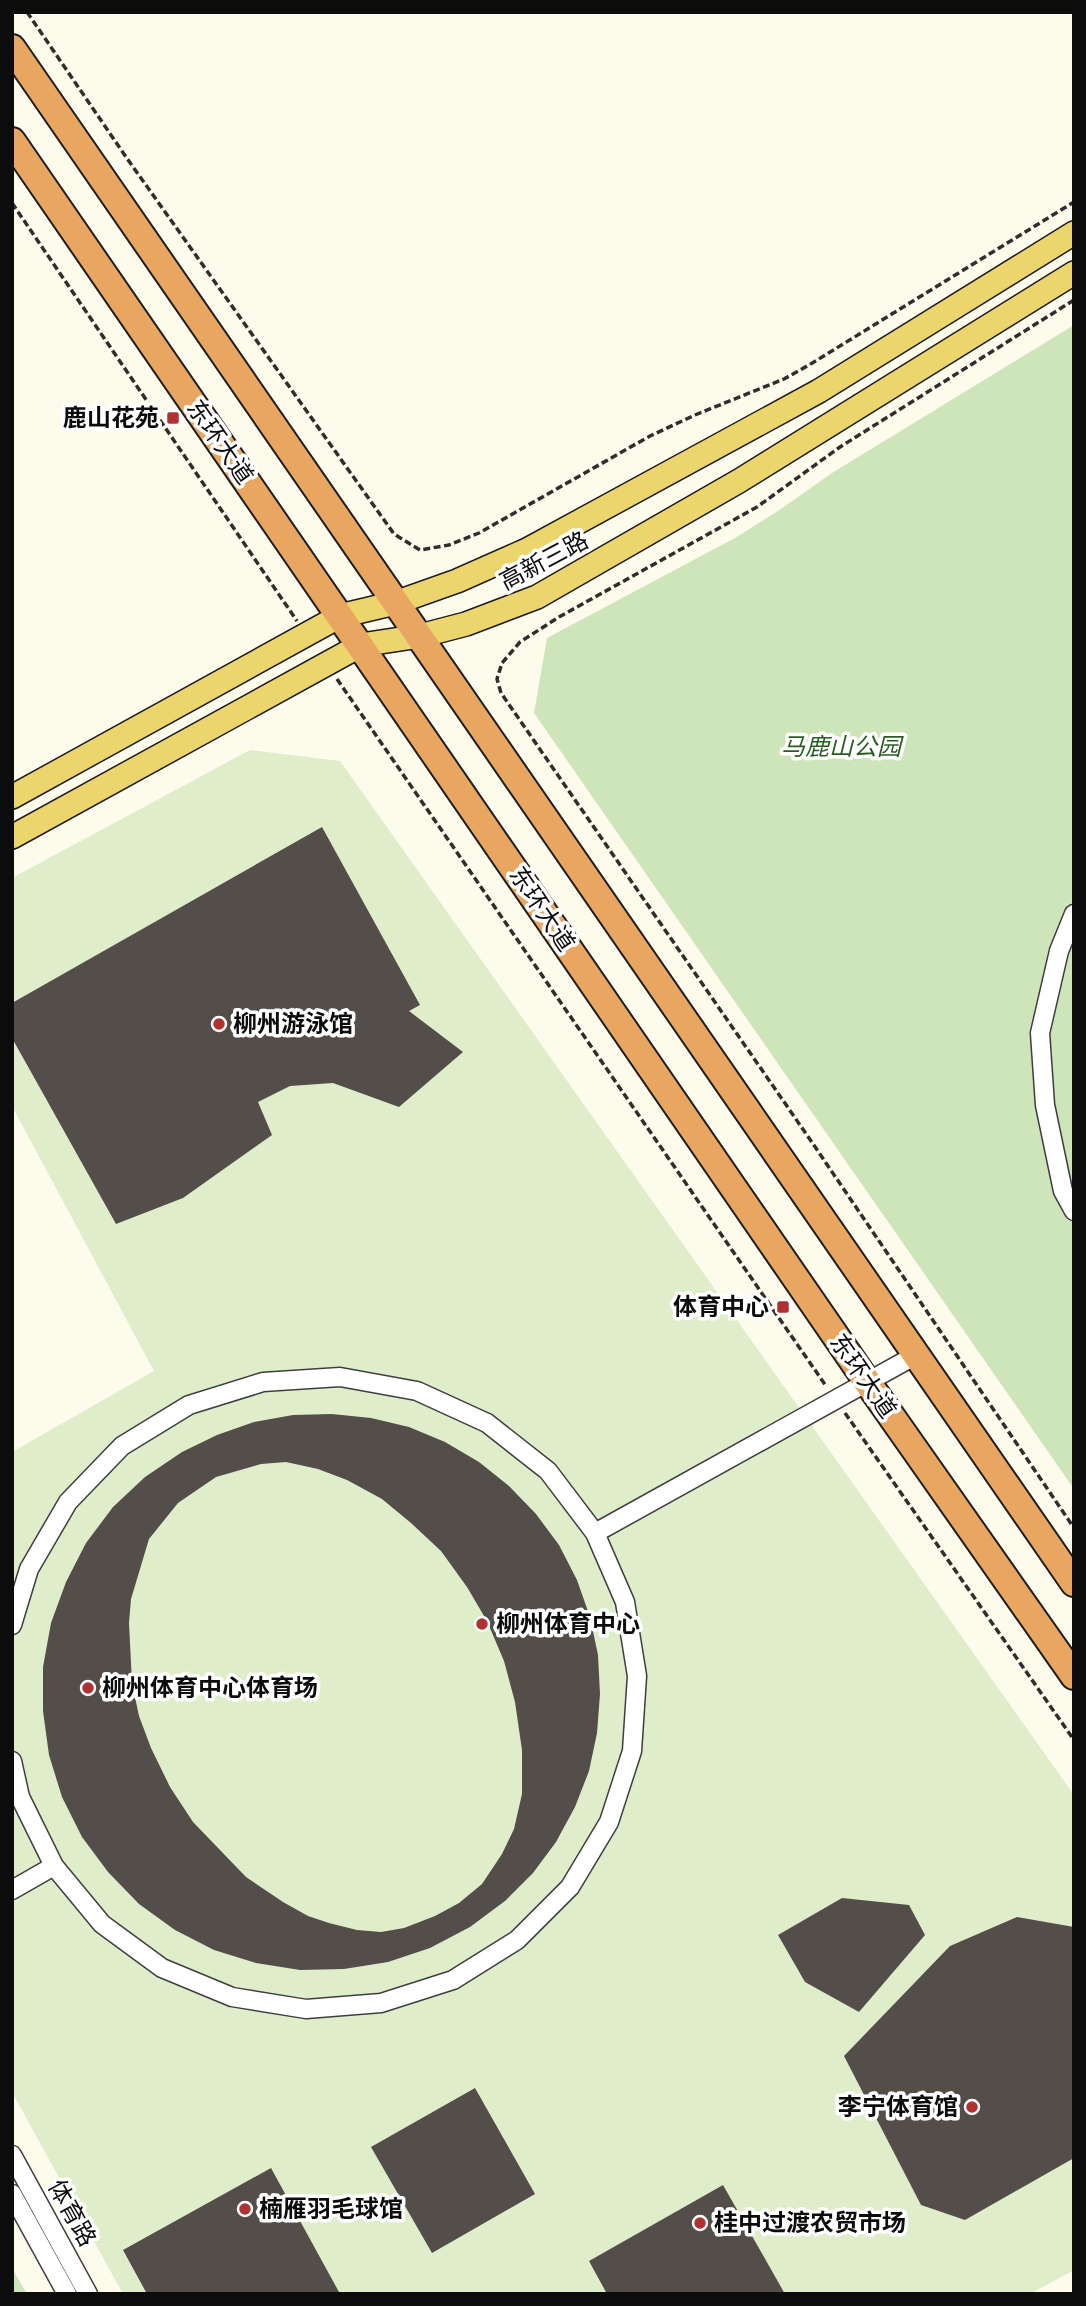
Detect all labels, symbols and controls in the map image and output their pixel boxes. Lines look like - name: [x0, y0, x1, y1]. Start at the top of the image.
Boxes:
- street label: 东环大道: [181, 395, 259, 489]
- place label: 鹿山花苑: [63, 404, 159, 432]
- marker: 鹿山花苑: [165, 410, 181, 426]
- street label: 高新三路: [495, 526, 593, 596]
- park label: 马鹿山公园: [781, 733, 904, 761]
- street label: 东环大道: [504, 861, 580, 957]
- place label: 柳州游泳馆: [233, 1010, 353, 1038]
- marker: 柳州游泳馆: [211, 1016, 227, 1032]
- place label: 体育中心: [673, 1293, 769, 1321]
- marker: 体育中心: [775, 1299, 791, 1315]
- street label: 东环大道: [824, 1329, 902, 1423]
- place label: 柳州体育中心: [496, 1610, 640, 1638]
- marker: 柳州体育中心: [474, 1616, 490, 1632]
- place label: 柳州体育中心体育场: [102, 1674, 318, 1702]
- marker: 柳州体育中心体育场: [80, 1680, 96, 1696]
- place label: 李宁体育馆: [838, 2093, 958, 2121]
- marker: 李宁体育馆: [964, 2099, 980, 2115]
- street label: 体育路: [42, 2175, 102, 2251]
- place label: 楠雁羽毛球馆: [259, 2195, 403, 2223]
- marker: 楠雁羽毛球馆: [237, 2201, 253, 2217]
- place label: 桂中过渡农贸市场: [714, 2209, 906, 2237]
- marker: 桂中过渡农贸市场: [692, 2215, 708, 2231]

